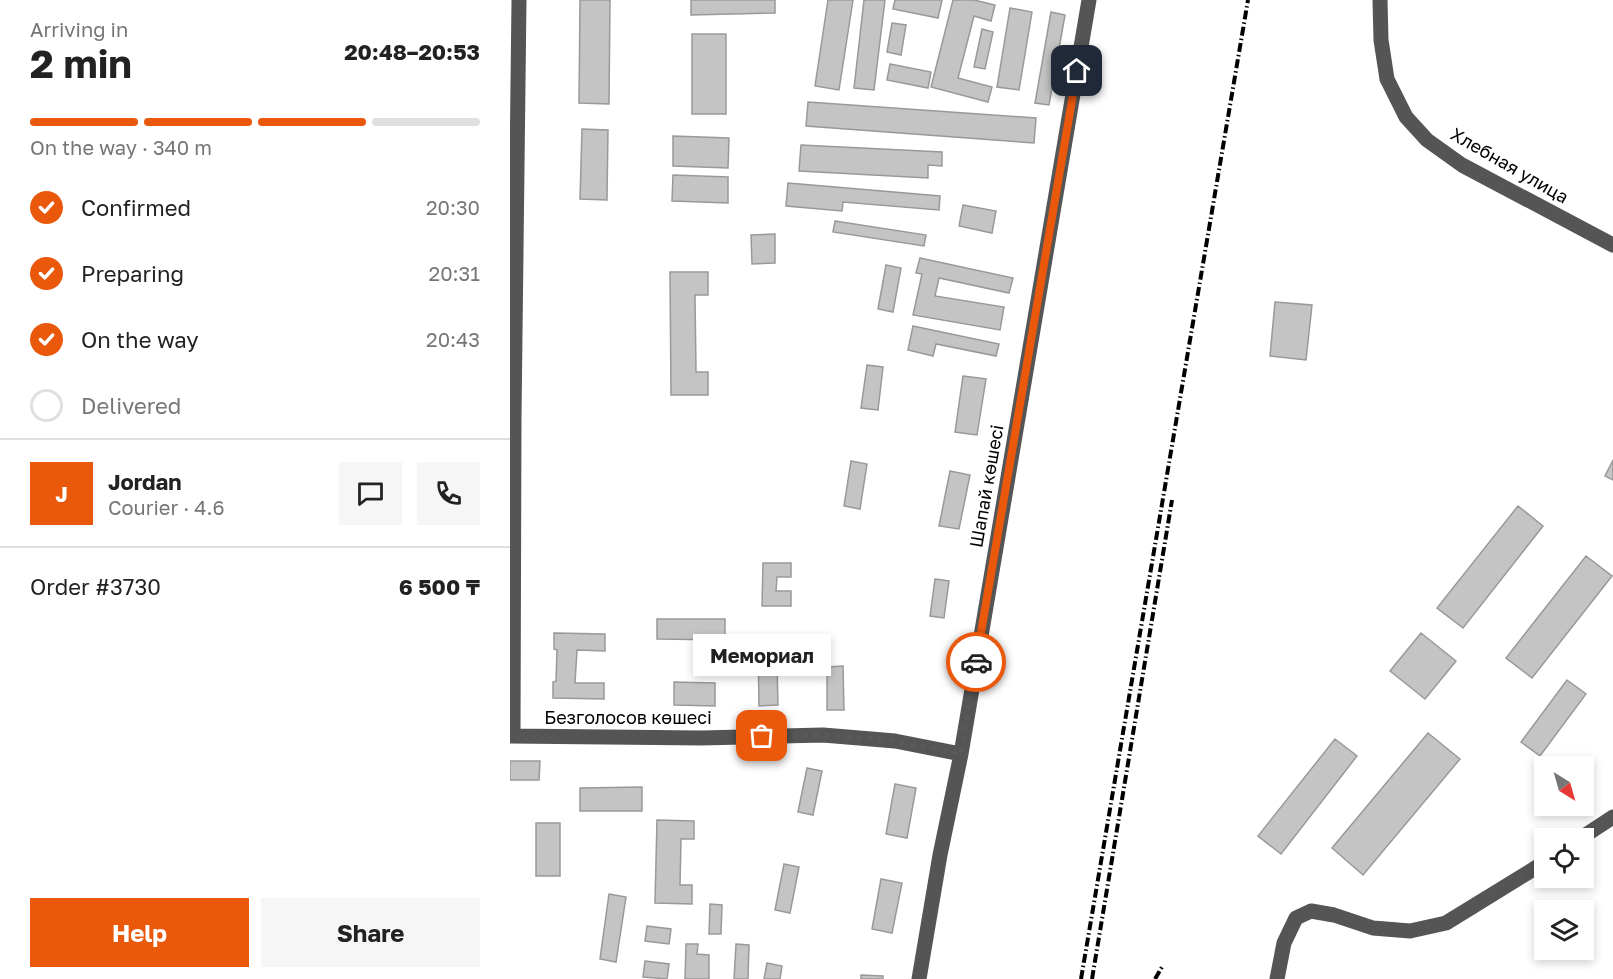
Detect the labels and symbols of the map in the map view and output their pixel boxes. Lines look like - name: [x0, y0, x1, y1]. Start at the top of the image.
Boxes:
- pin: [1051, 45, 1102, 96]
- street label: Хлебная улица: [1447, 122, 1573, 208]
- street label: Шапай көшесі: [964, 423, 1008, 549]
- courier: [946, 632, 1006, 692]
- callout: Мемориал: [693, 634, 831, 676]
- street label: Безголосов көшесі: [544, 706, 712, 728]
- pin: [736, 710, 787, 761]
- north arrow: [1534, 756, 1594, 816]

